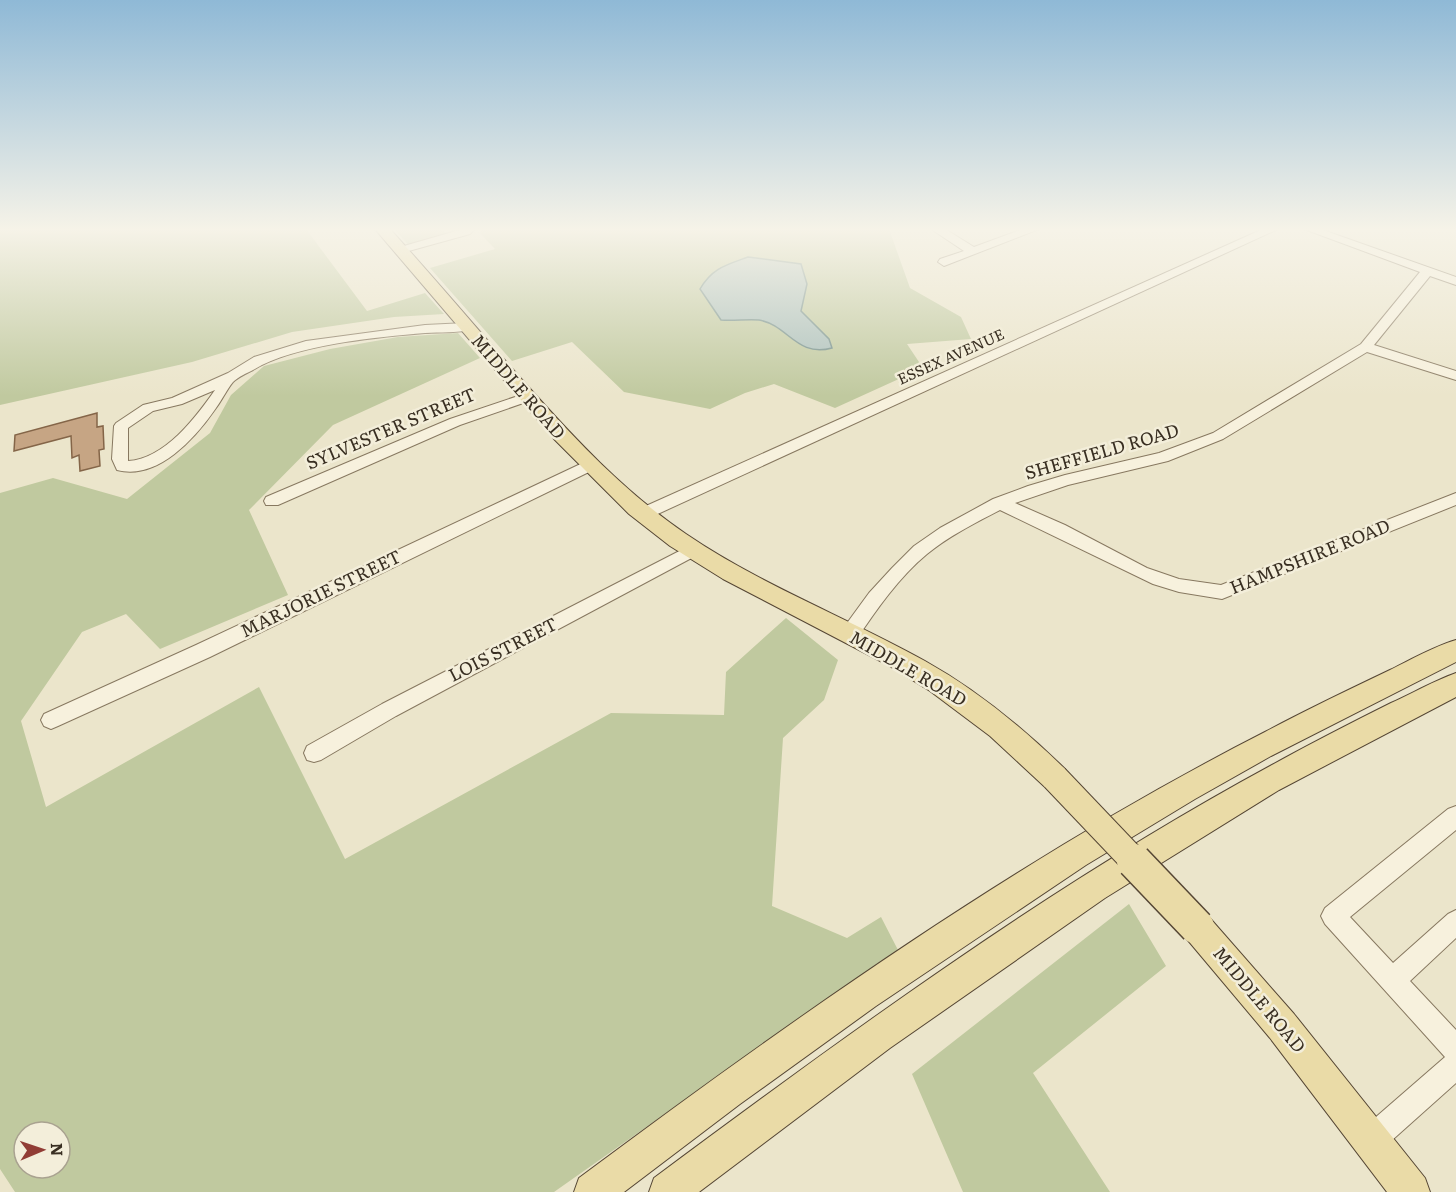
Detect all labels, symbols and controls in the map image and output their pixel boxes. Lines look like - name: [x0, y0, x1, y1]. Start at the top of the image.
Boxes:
- street label: ESSEX AVENUE: [893, 322, 1008, 390]
- street label: MIDDLE ROAD: [466, 327, 573, 445]
- street label: SYLVESTER STREET: [301, 380, 479, 476]
- street label: SHEFFIELD ROAD: [1021, 416, 1182, 485]
- street label: HAMPSHIRE ROAD: [1225, 511, 1394, 600]
- street label: MARJORIE STREET: [235, 542, 405, 643]
- street label: LOIS STREET: [443, 610, 561, 688]
- street label: MIDDLE ROAD: [845, 623, 973, 712]
- street label: MIDDLE ROAD: [1207, 940, 1313, 1058]
- north arrow: [12, 1120, 72, 1180]
- text: N: [46, 1142, 70, 1157]

